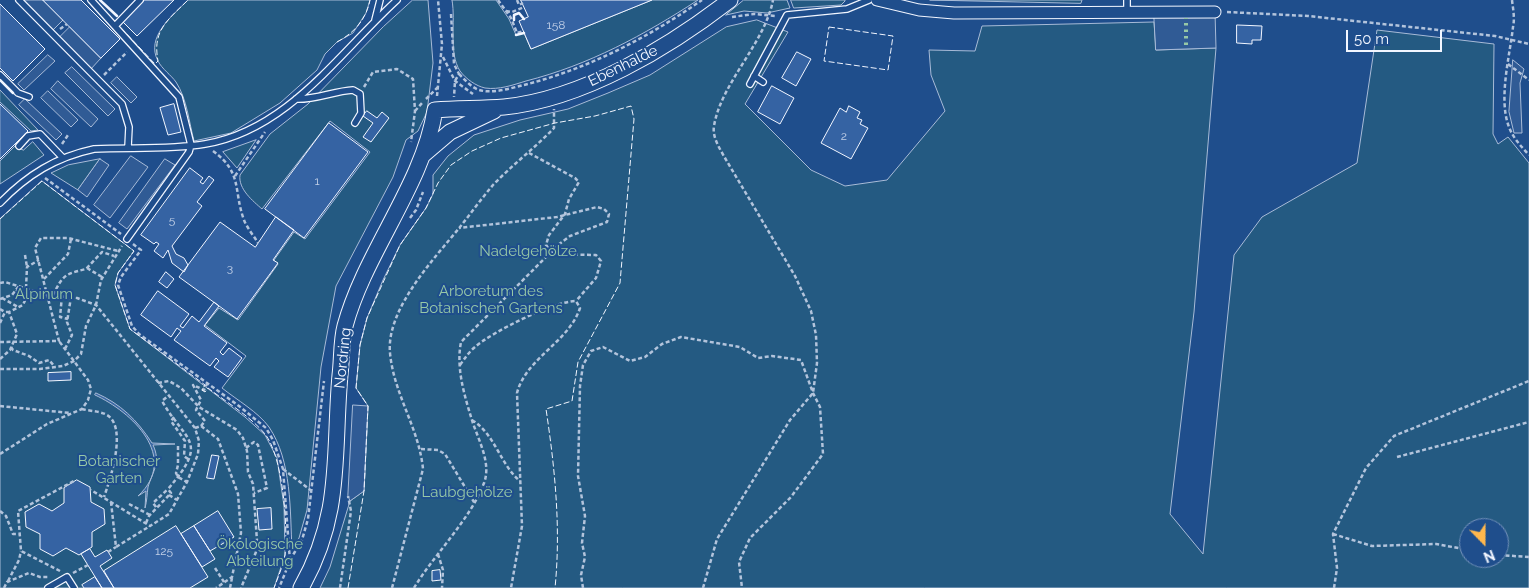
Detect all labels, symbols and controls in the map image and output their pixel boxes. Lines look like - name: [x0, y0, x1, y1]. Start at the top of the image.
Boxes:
- house number: 158: [547, 18, 565, 32]
- scale bar: [1349, 20, 1445, 52]
- text: 50 m: [1354, 30, 1389, 48]
- street label: Ebenhalde: [585, 41, 661, 91]
- house number: 2: [841, 129, 847, 143]
- house number: 1: [314, 174, 320, 188]
- house number: 5: [169, 213, 175, 227]
- park label: Nadelgehölze: [479, 242, 577, 260]
- house number: 3: [227, 261, 233, 275]
- park label: Arboretum des Botanischen Gartens: [419, 282, 563, 317]
- park label: Alpinum: [15, 285, 73, 303]
- street label: Nordring: [331, 327, 355, 389]
- park label: Botanischer Garten: [78, 452, 160, 487]
- park label: Laubgehölze: [422, 483, 512, 501]
- north arrow: [1459, 518, 1509, 568]
- park label: Ökologische Abteilung: [217, 535, 303, 570]
- house number: 125: [155, 544, 173, 558]
- text: N: [1481, 547, 1497, 565]

